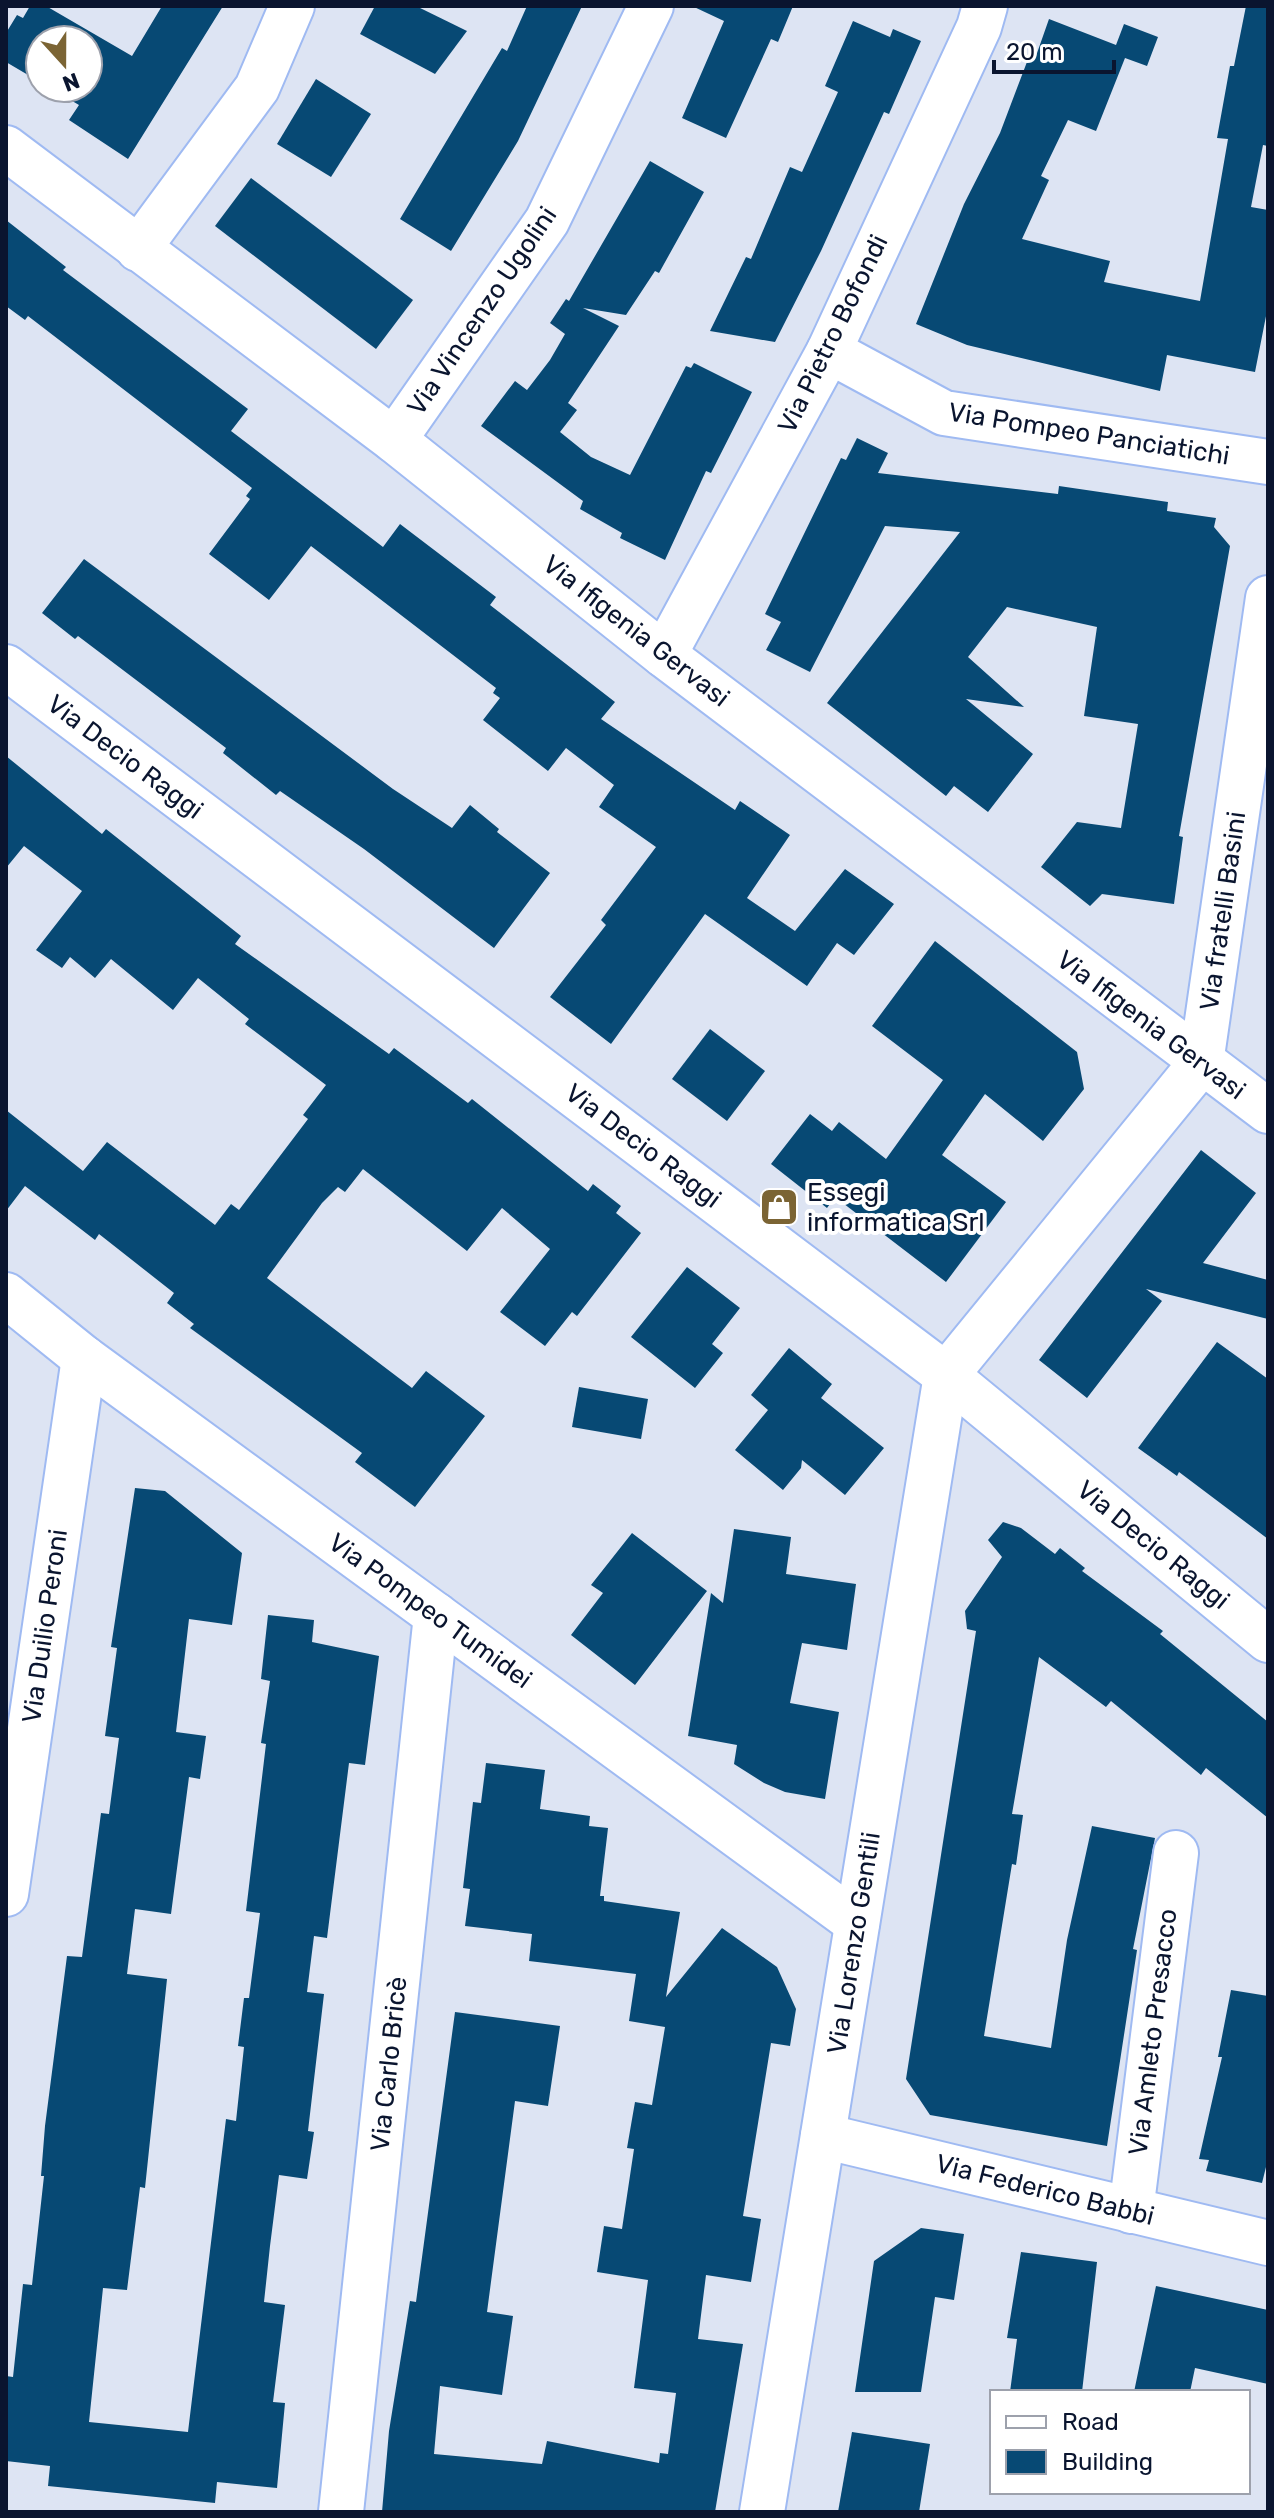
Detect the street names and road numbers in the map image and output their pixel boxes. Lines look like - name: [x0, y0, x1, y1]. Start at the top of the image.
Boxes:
- street label: Via Vincenzo Ugolini: [401, 201, 563, 421]
- street label: Via Pietro Bofondi: [772, 230, 894, 438]
- street label: Via Pompeo Panciatichi: [946, 396, 1232, 472]
- street label: Via Ifigenia Gervasi: [537, 549, 735, 713]
- street label: Via Decio Raggi: [41, 688, 209, 826]
- street label: Via fratelli Basini: [1194, 809, 1252, 1013]
- street label: Via Ifigenia Gervasi: [1051, 944, 1251, 1106]
- street label: Via Decio Raggi: [559, 1077, 727, 1215]
- street label: Via Decio Raggi: [1071, 1474, 1235, 1616]
- street label: Via Duilio Peroni: [16, 1527, 74, 1725]
- street label: Via Pompeo Tumidei: [322, 1527, 538, 1695]
- street label: Via Lorenzo Gentili: [821, 1830, 887, 2056]
- street label: Via Amleto Presacco: [1122, 1907, 1184, 2157]
- street label: Via Carlo Bricè: [364, 1975, 414, 2153]
- street label: Via Federico Babbi: [932, 2148, 1158, 2232]

